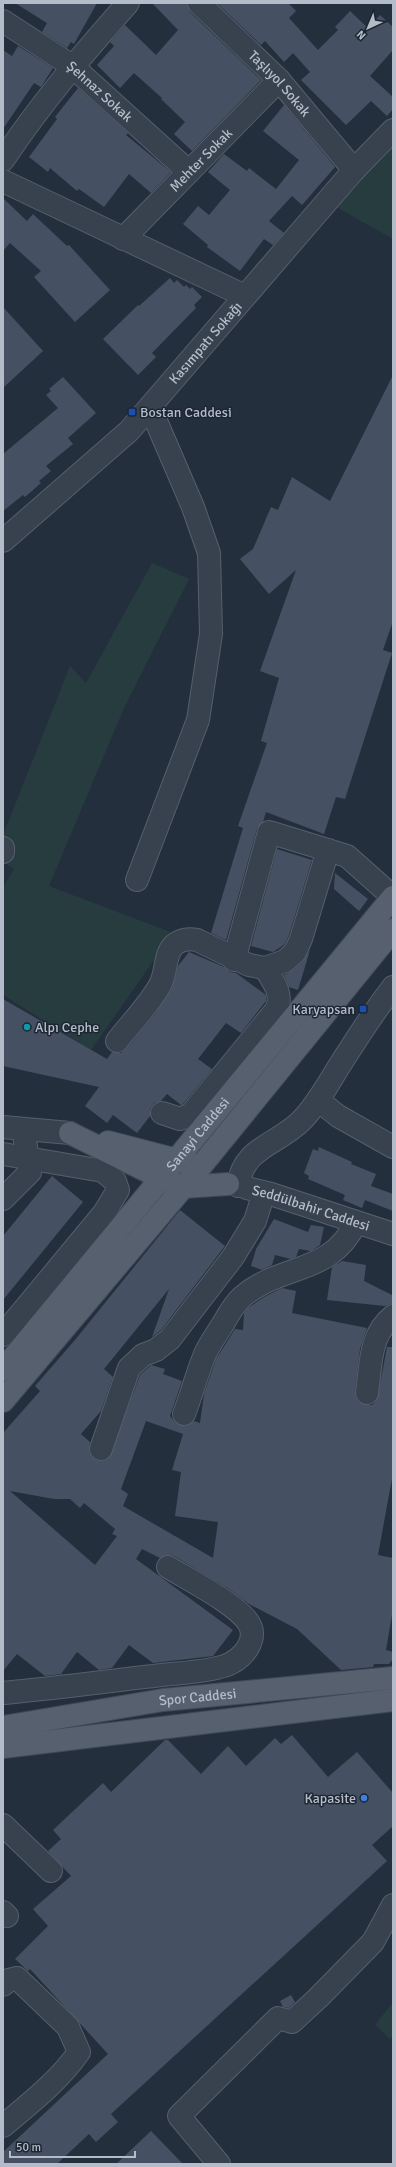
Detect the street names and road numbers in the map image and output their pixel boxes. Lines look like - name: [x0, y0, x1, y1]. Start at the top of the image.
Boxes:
- street label: Taşlıyol Sokak: [245, 47, 314, 120]
- street label: Şehnaz Sokak: [64, 57, 136, 125]
- street label: Mehter Sokak: [166, 124, 236, 195]
- street label: Kasımpatı Sokağı: [165, 298, 245, 387]
- street label: Sanayi Caddesi: [162, 1094, 233, 1174]
- street label: Seddülbahir Caddesi: [250, 1181, 372, 1234]
- street label: Spor Caddesi: [157, 1685, 237, 1709]

